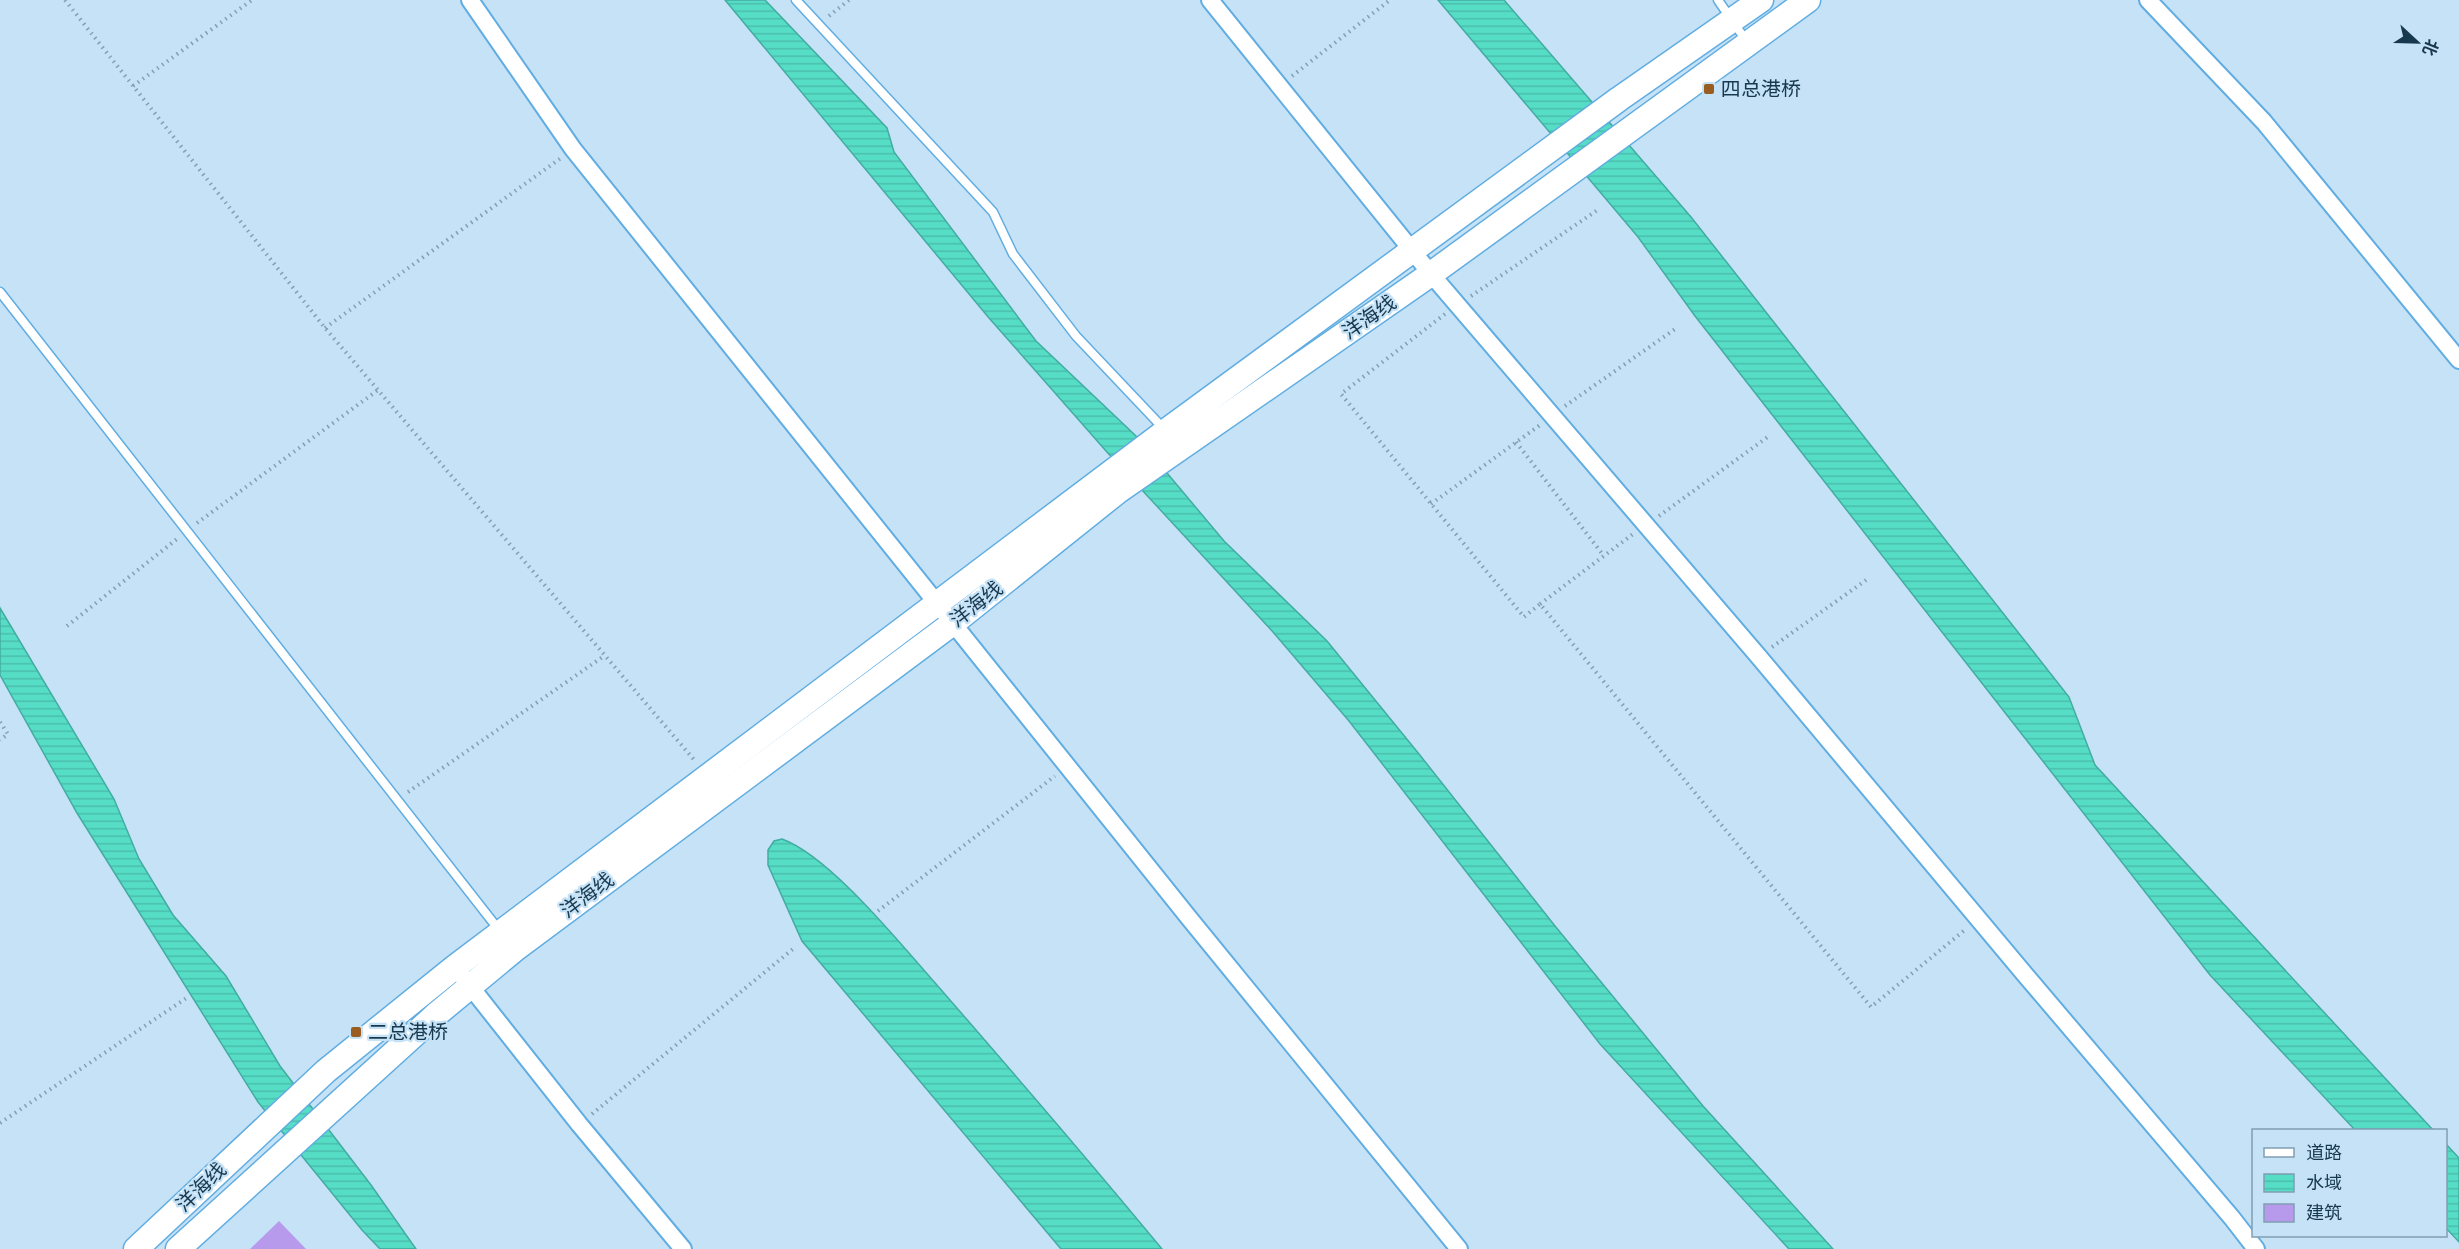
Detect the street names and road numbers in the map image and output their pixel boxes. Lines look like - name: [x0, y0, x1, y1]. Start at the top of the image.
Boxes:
- street label: 洋海线: [1338, 290, 1400, 344]
- street label: 洋海线: [945, 576, 1007, 632]
- street label: 洋海线: [556, 867, 618, 923]
- street label: 洋海线: [171, 1158, 231, 1216]

